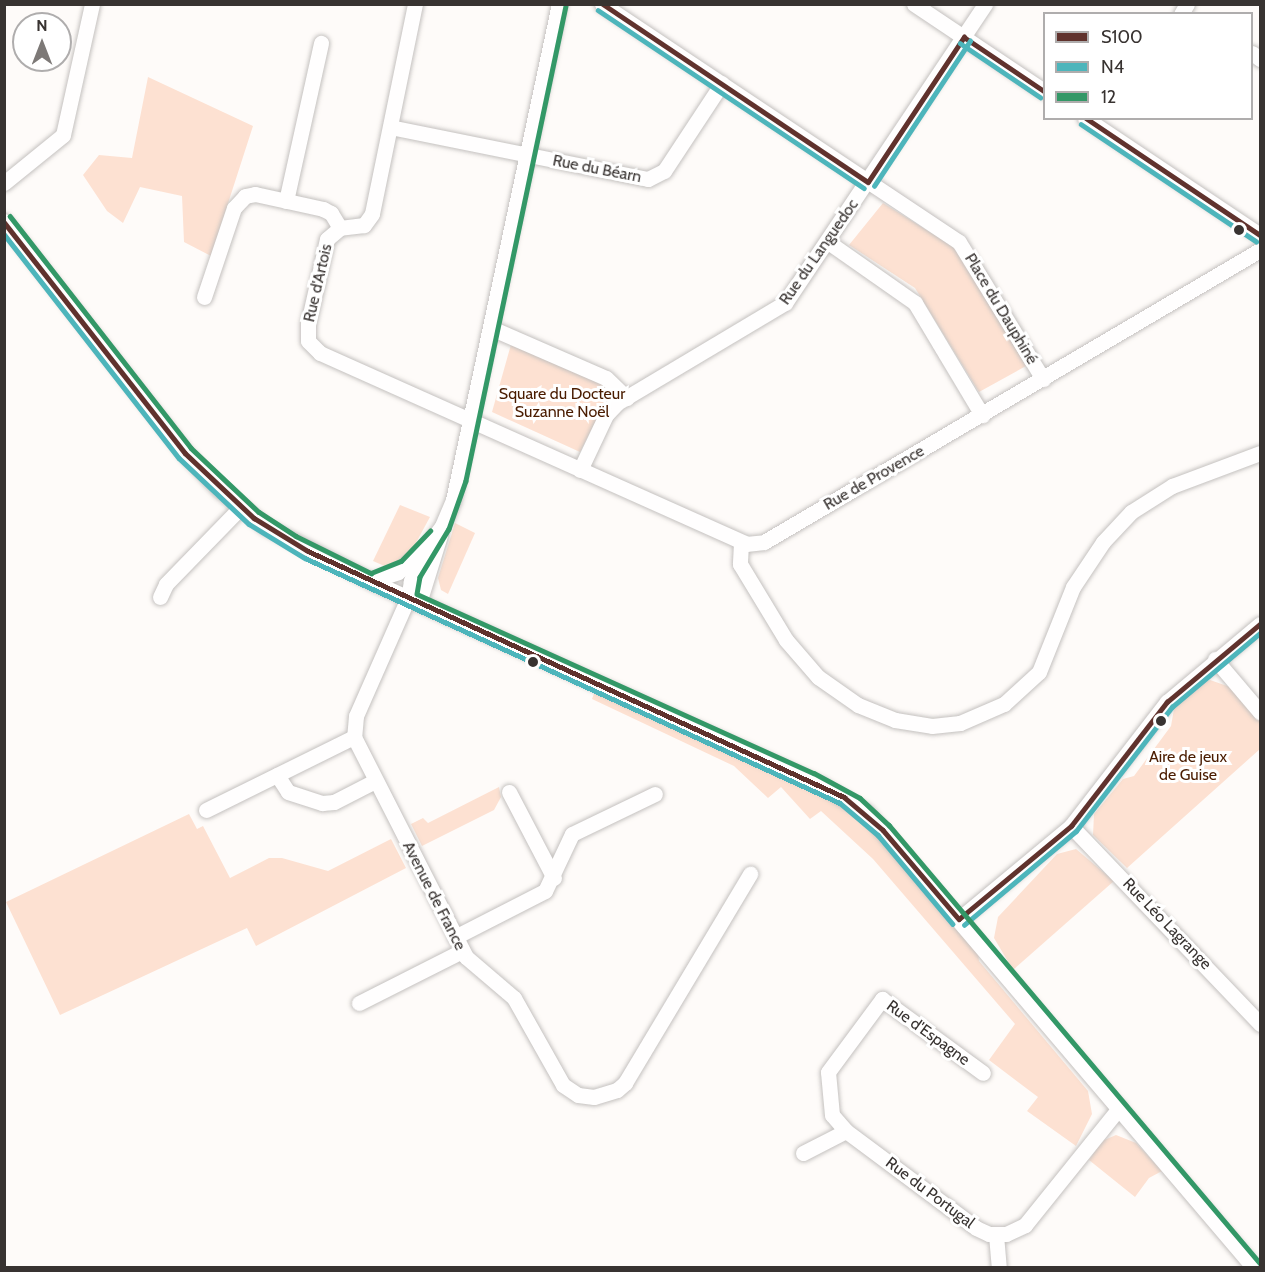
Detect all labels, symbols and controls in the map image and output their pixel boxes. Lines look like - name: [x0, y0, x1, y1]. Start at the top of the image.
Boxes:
- north arrow: [12, 12, 72, 72]
- legend: [1043, 12, 1253, 120]
- text: N: [36, 16, 48, 35]
- text: S100: [1101, 26, 1143, 48]
- text: N4: [1101, 56, 1124, 78]
- text: 12: [1101, 86, 1116, 108]
- street label: Rue du Béarn: [551, 151, 643, 187]
- street label: Rue du Languedoc: [775, 195, 863, 309]
- unlabelled marker: [1233, 224, 1245, 236]
- street label: Rue d'Artois: [300, 242, 336, 324]
- street label: Place du Dauphiné: [960, 250, 1042, 368]
- park label: Square du Docteur Suzanne Noël: [499, 384, 625, 422]
- street label: Rue de Provence: [820, 441, 928, 515]
- unlabelled marker: [527, 656, 539, 668]
- unlabelled marker: [1155, 715, 1167, 727]
- park label: Aire de jeux de Guise: [1149, 747, 1227, 785]
- street label: Avenue de France: [398, 838, 470, 954]
- street label: Rue Léo Lagrange: [1119, 874, 1215, 974]
- street label: Rue d'Espagne: [883, 996, 973, 1070]
- street label: Rue du Portugal: [882, 1153, 978, 1233]

